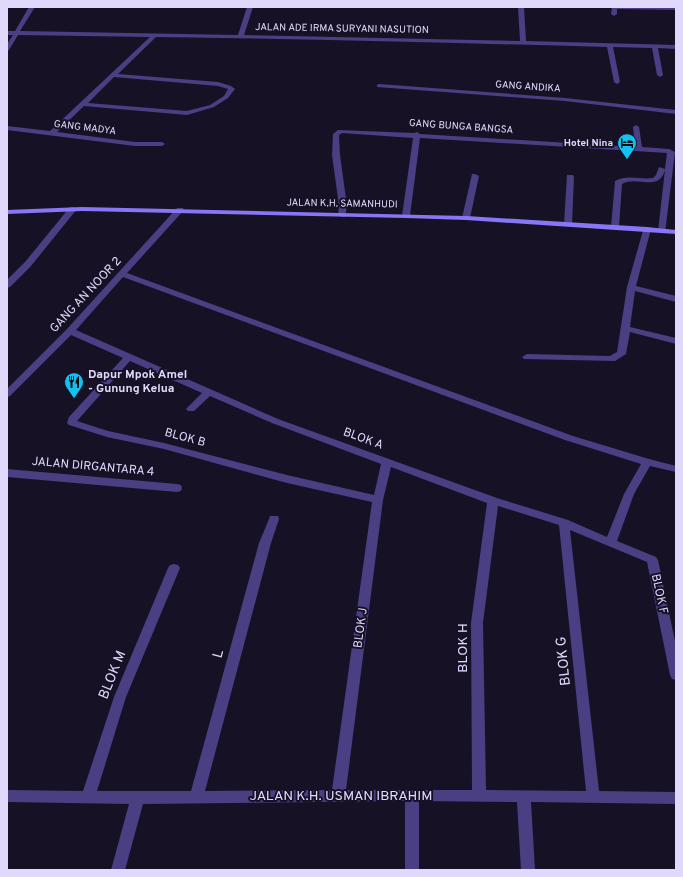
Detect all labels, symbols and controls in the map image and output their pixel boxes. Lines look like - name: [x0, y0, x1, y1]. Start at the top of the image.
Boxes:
- street label: JALAN ADE IRMA SURYANI NASUTION: [255, 21, 429, 37]
- street label: GANG ANDIKA: [495, 78, 561, 96]
- street label: GANG BUNGA BANGSA: [408, 117, 514, 137]
- street label: GANG MADYA: [53, 118, 117, 138]
- hotel icon: Hotel Nina: [616, 132, 638, 160]
- place label: Hotel Nina: [564, 137, 613, 150]
- street label: JALAN K.H. SAMANHUDI: [286, 197, 398, 211]
- street label: GANG AN NOOR 2: [47, 254, 125, 336]
- place label: Dapur Mpok Amel - Gunung Kelua: [88, 367, 187, 397]
- restaurant icon: Dapur Mpok Amel - Gunung Kelua: [63, 371, 85, 399]
- street label: BLOK A: [341, 424, 385, 454]
- street label: BLOK B: [163, 425, 207, 451]
- street label: JALAN DIRGANTARA 4: [31, 454, 155, 480]
- street label: BLOK F: [647, 572, 671, 616]
- street label: BLOK J: [350, 607, 372, 649]
- street label: BLOK H: [455, 623, 472, 673]
- street label: BLOK G: [553, 636, 575, 686]
- street label: BLOK M: [96, 648, 130, 702]
- street label: L: [210, 648, 228, 660]
- street label: JALAN K.H. USMAN IBRAHIM: [250, 788, 432, 805]

